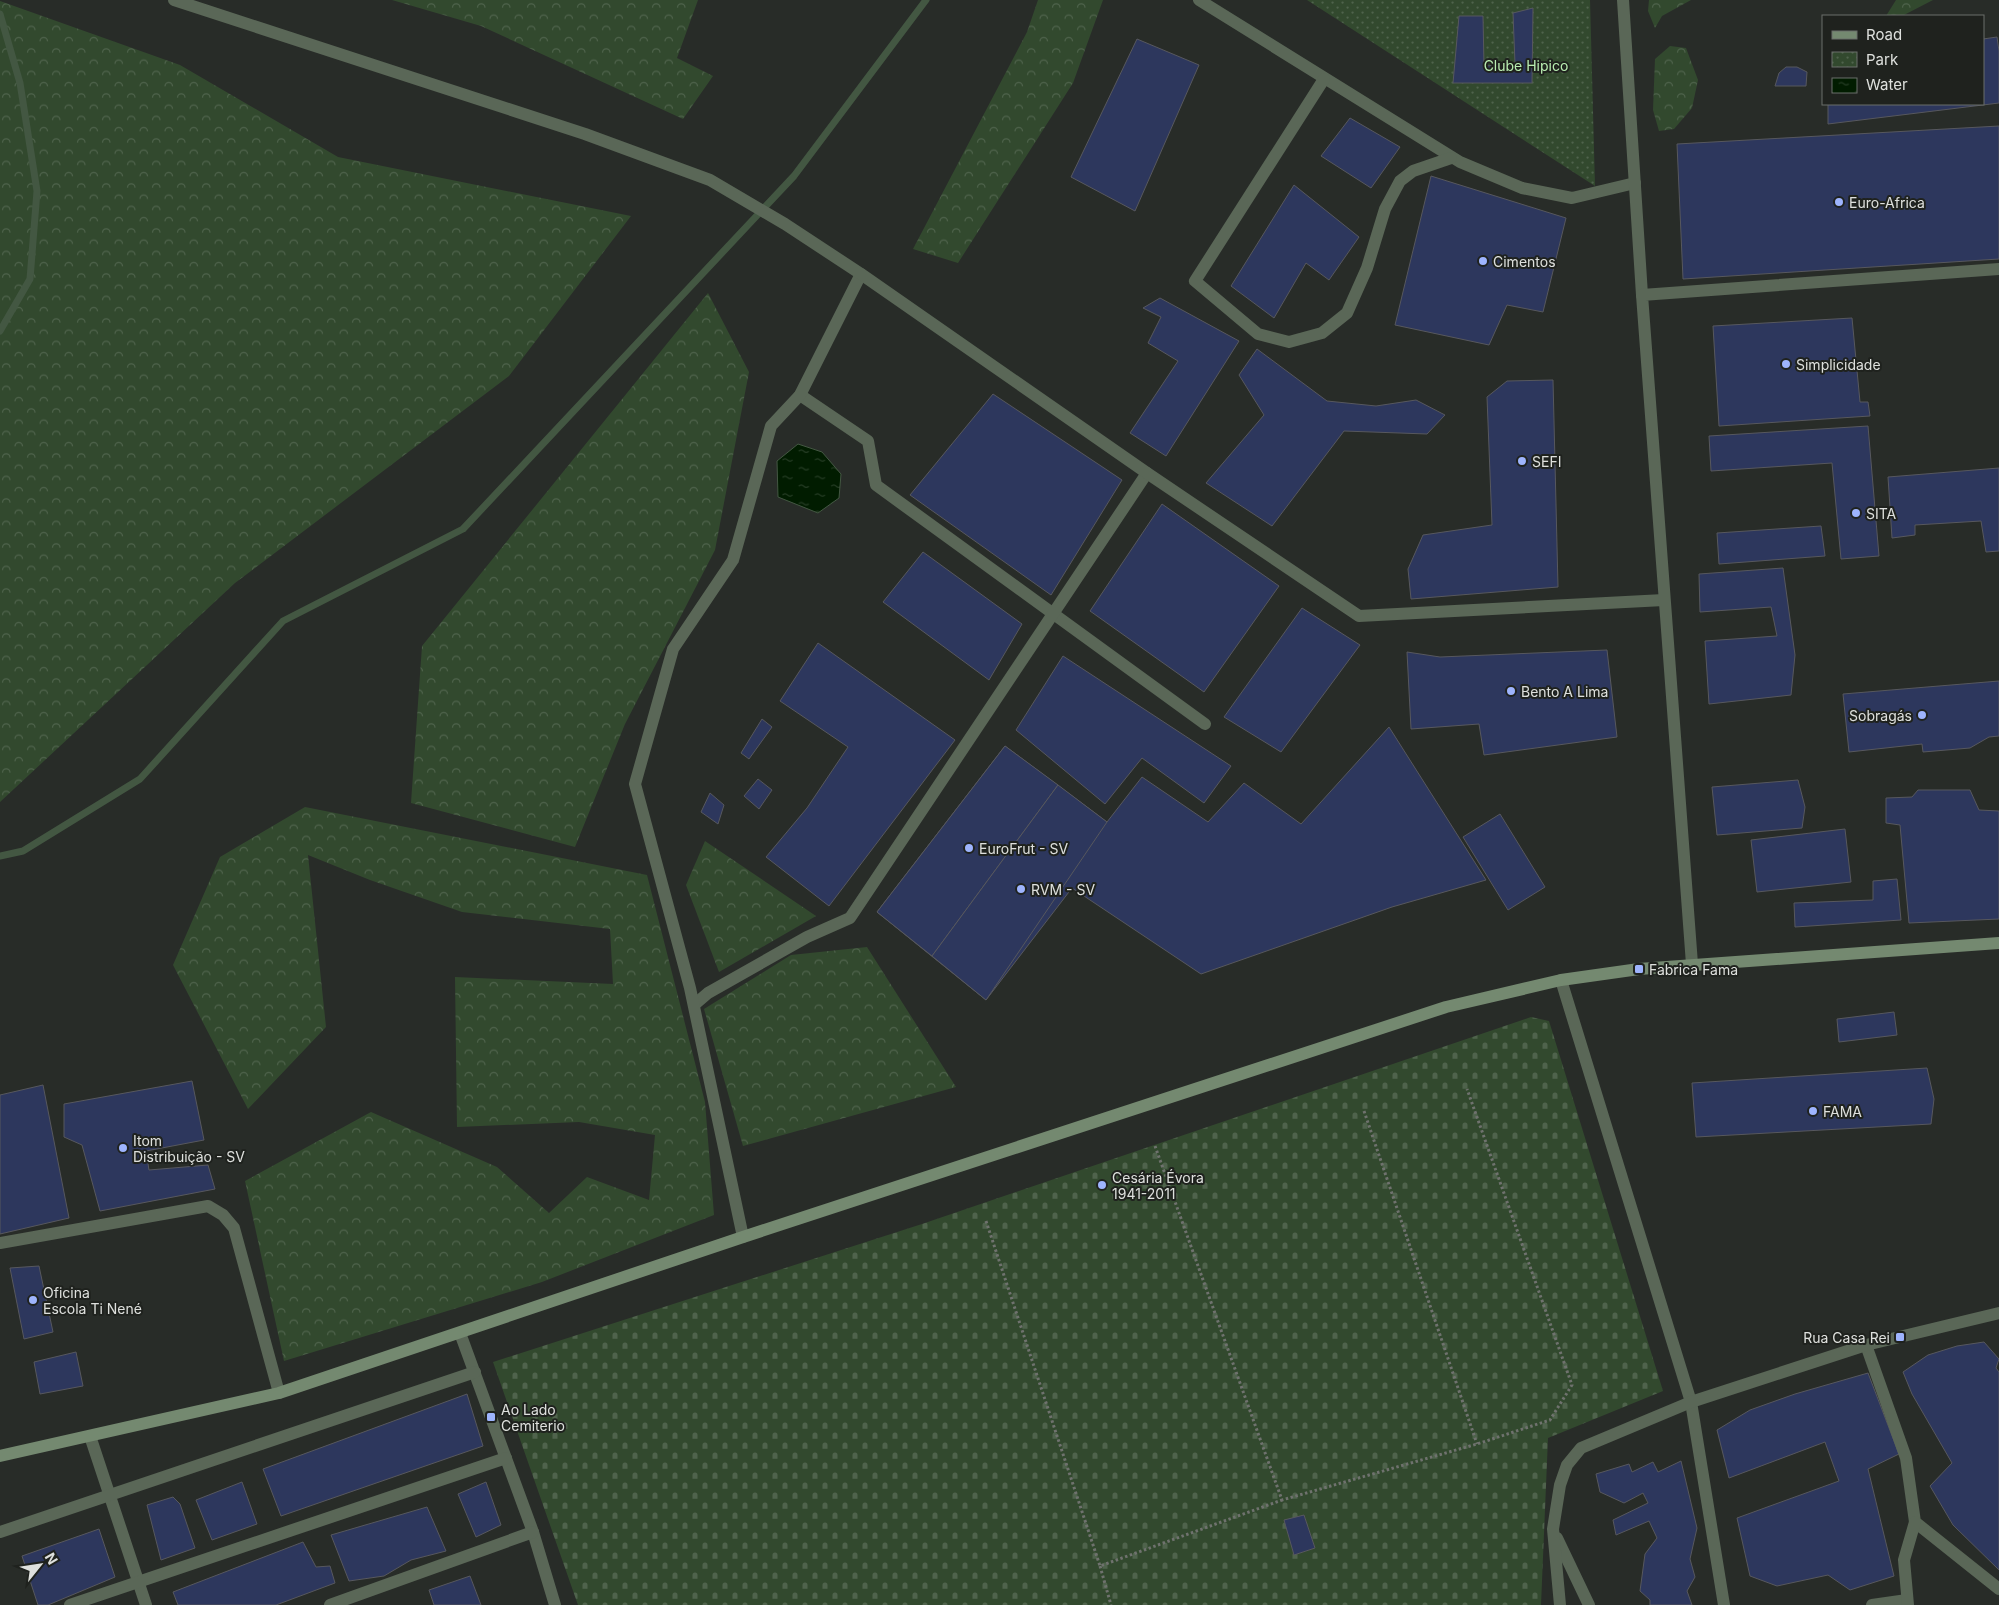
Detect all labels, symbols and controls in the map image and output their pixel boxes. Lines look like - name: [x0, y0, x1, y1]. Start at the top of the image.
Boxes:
- legend: [1822, 15, 1984, 105]
- text: Road: [1866, 25, 1902, 44]
- text: Park: [1866, 50, 1899, 69]
- park label: Clube Hipico: [1484, 57, 1568, 74]
- text: Water: [1866, 75, 1908, 94]
- place label: Euro-Africa: [1849, 194, 1925, 211]
- marker: Euro-Africa: [1833, 196, 1845, 208]
- place label: Cimentos: [1493, 253, 1556, 270]
- marker: Cimentos: [1477, 255, 1489, 267]
- place label: Simplicidade: [1796, 356, 1881, 373]
- marker: Simplicidade: [1780, 358, 1792, 370]
- place label: SEFI: [1532, 453, 1561, 470]
- marker: SEFI: [1516, 455, 1528, 467]
- place label: SITA: [1866, 505, 1897, 522]
- marker: SITA: [1850, 507, 1862, 519]
- place label: Bento A Lima: [1521, 683, 1608, 700]
- marker: Bento A Lima: [1505, 685, 1517, 697]
- place label: Sobragás: [1849, 707, 1912, 724]
- marker: Sobragás: [1916, 709, 1928, 721]
- place label: EuroFrut - SV: [979, 840, 1068, 857]
- marker: EuroFrut - SV: [963, 842, 975, 854]
- place label: RVM - SV: [1031, 881, 1095, 898]
- marker: RVM - SV: [1015, 883, 1027, 895]
- place label: Fabrica Fama: [1649, 961, 1738, 978]
- marker: Fabrica Fama: [1633, 963, 1645, 975]
- place label: FAMA: [1823, 1103, 1862, 1120]
- marker: FAMA: [1807, 1105, 1819, 1117]
- place label: Itom Distribuição - SV: [133, 1132, 245, 1165]
- marker: Itom Distribuição - SV: [117, 1142, 129, 1154]
- place label: Cesária Évora 1941-2011: [1112, 1169, 1204, 1202]
- marker: Cesária Évora 1941-2011: [1096, 1179, 1108, 1191]
- place label: Oficina Escola Ti Nené: [43, 1284, 142, 1317]
- marker: Oficina Escola Ti Nené: [27, 1294, 39, 1306]
- place label: Rua Casa Rei: [1803, 1329, 1890, 1346]
- marker: Rua Casa Rei: [1894, 1331, 1906, 1343]
- place label: Ao Lado Cemiterio: [501, 1401, 565, 1434]
- marker: Ao Lado Cemiterio: [485, 1411, 497, 1423]
- north arrow: [15, 1540, 65, 1590]
- text: N: [42, 1549, 62, 1567]

